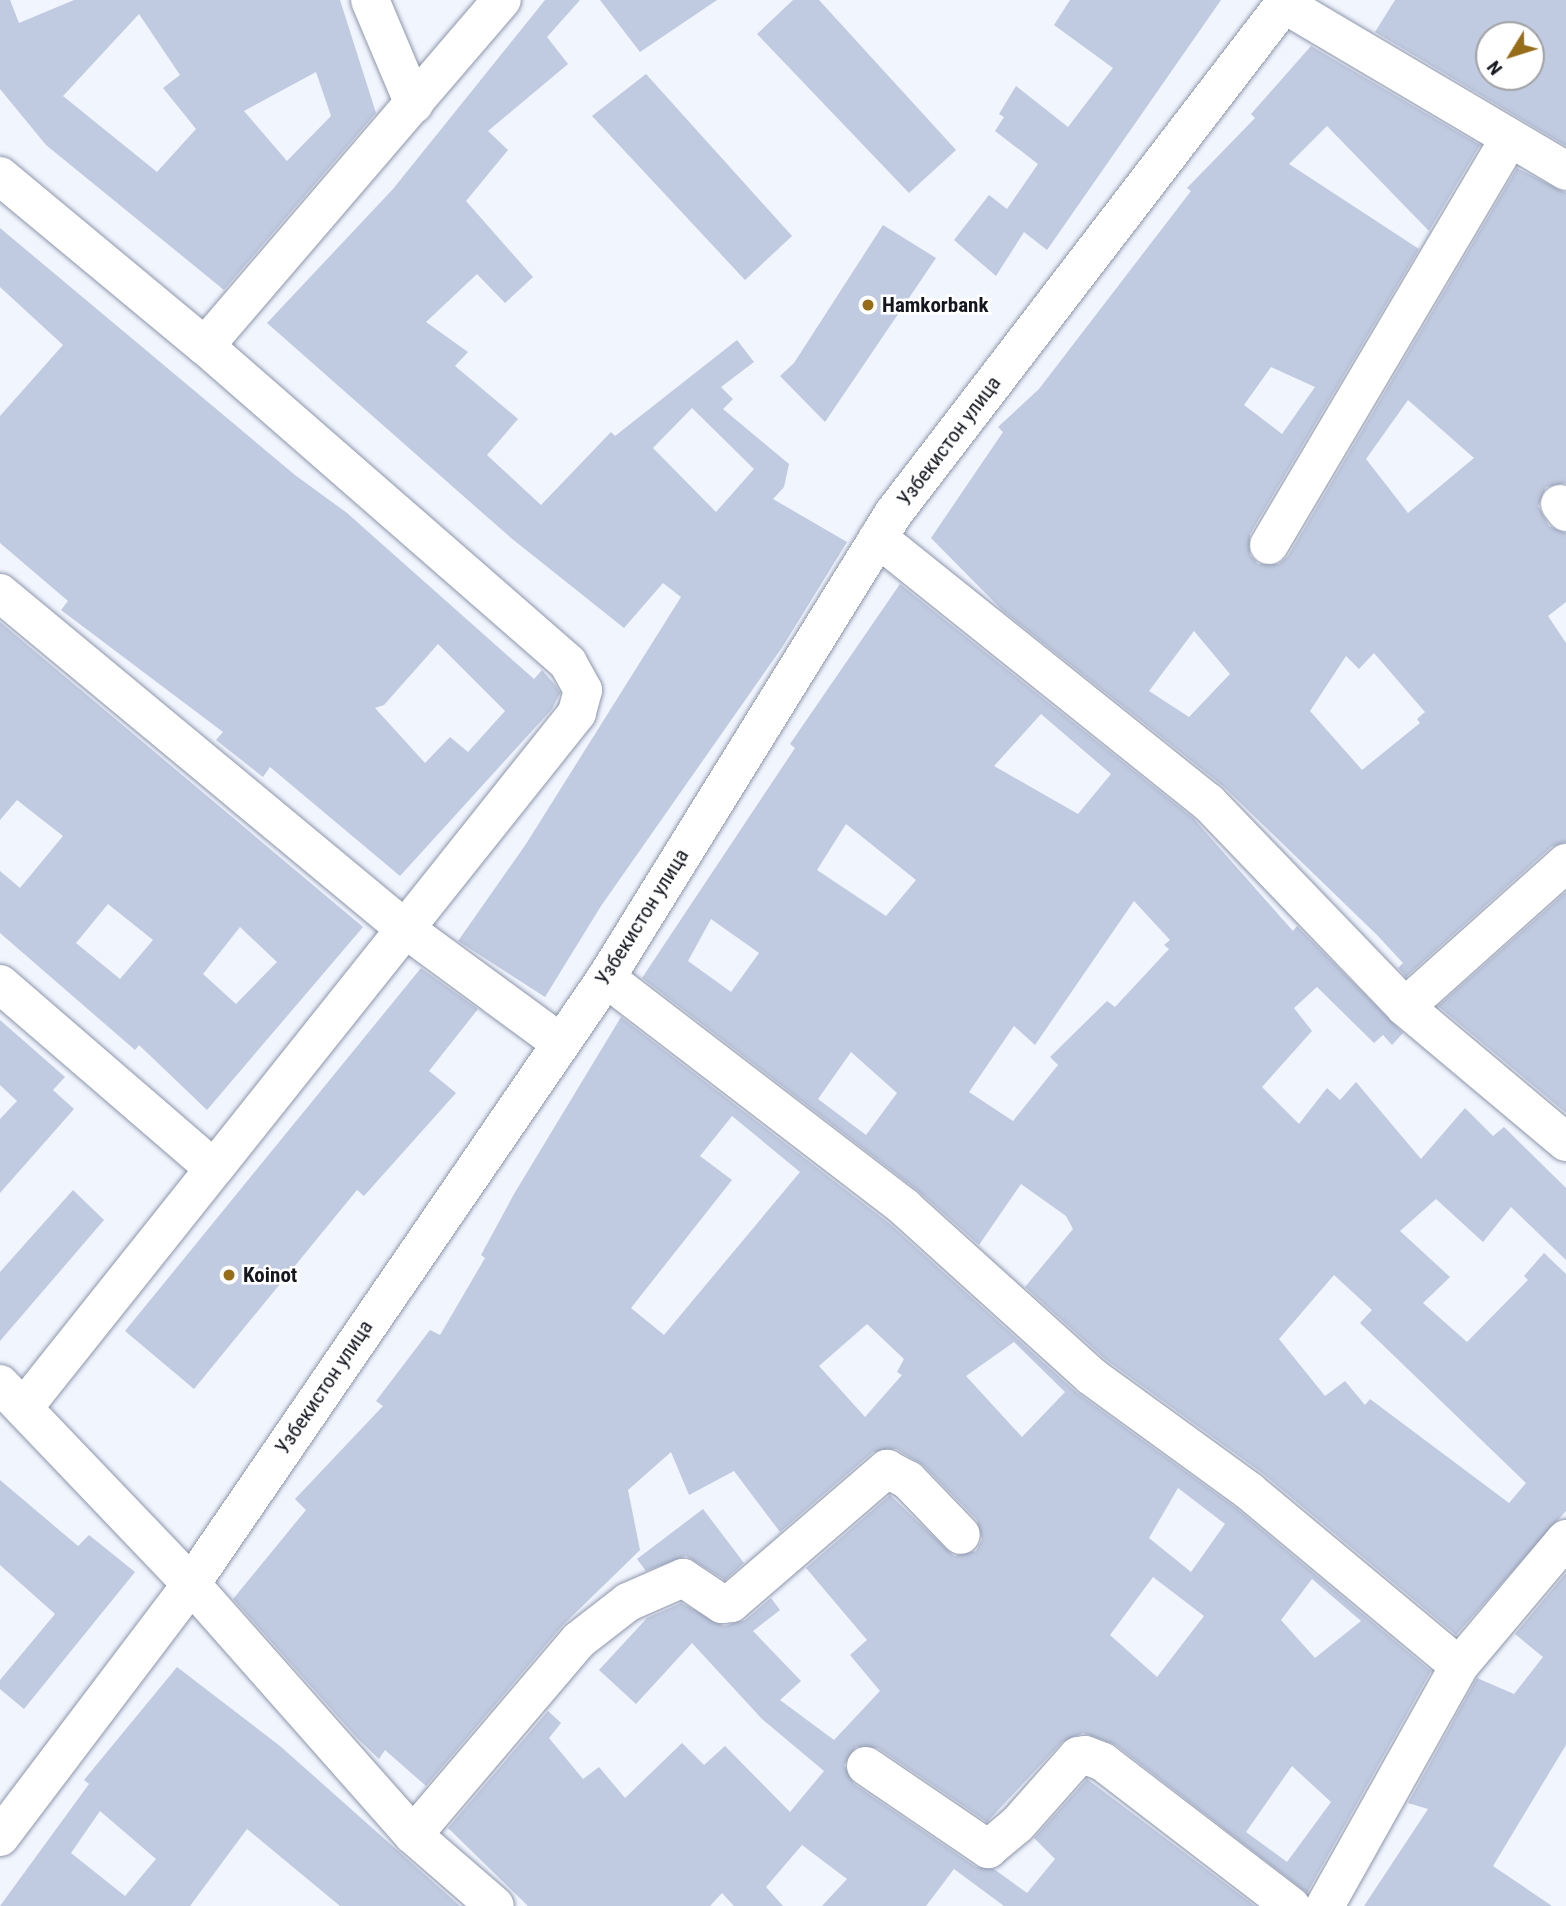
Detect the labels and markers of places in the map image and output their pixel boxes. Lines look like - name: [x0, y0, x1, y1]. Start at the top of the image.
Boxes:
- place label: Hamkorbank: [882, 292, 988, 318]
- marker: Hamkorbank: [860, 297, 876, 313]
- place label: Koinot: [243, 1262, 297, 1288]
- marker: Koinot: [221, 1267, 237, 1283]

